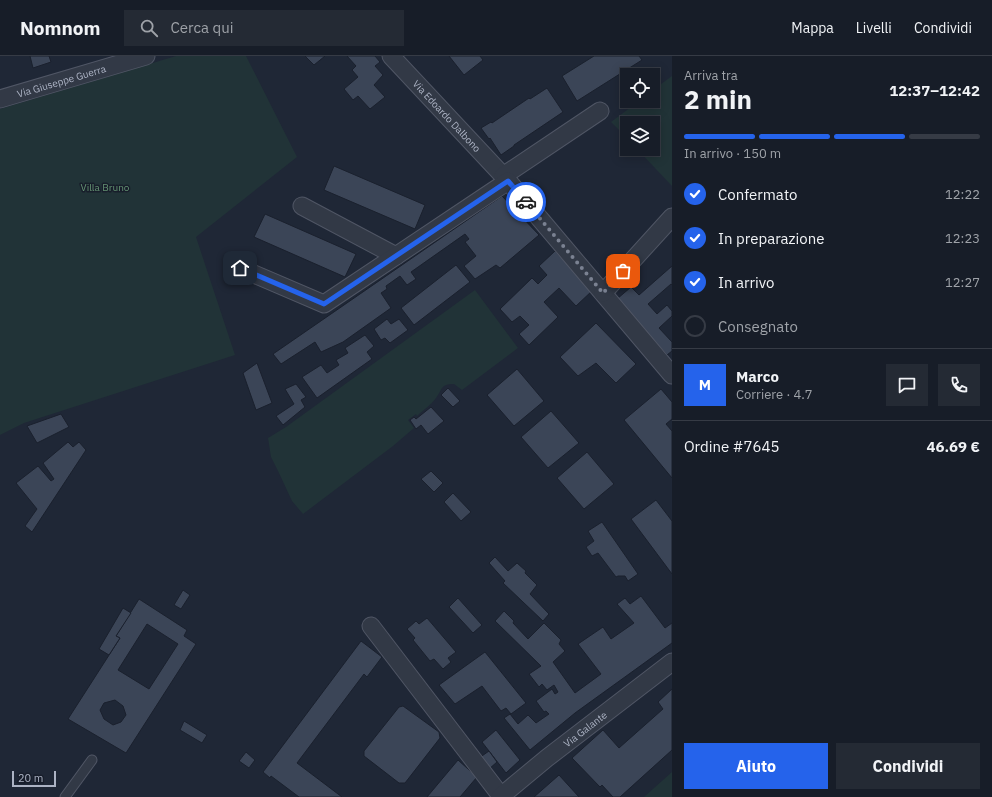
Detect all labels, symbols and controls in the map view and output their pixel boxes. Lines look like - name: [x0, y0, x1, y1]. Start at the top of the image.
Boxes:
- search box: [124, 10, 404, 46]
- text: Nomnom: [20, 16, 100, 40]
- icon: search: [138, 17, 160, 39]
- text: Cerca qui: [170, 18, 234, 37]
- text: Mappa: [791, 19, 834, 37]
- text: Livelli: [856, 19, 892, 37]
- text: Condividi: [914, 19, 972, 37]
- street label: Via Giuseppe Guerra: [15, 61, 108, 100]
- text: Arriva tra: [684, 67, 738, 84]
- map controls: [620, 68, 660, 156]
- button: locate: [620, 68, 660, 108]
- street label: Via Edoardo Dalbono: [410, 77, 484, 155]
- text: 12:37–12:42: [889, 81, 980, 100]
- text: 2 min: [684, 82, 752, 116]
- button: layers: [620, 116, 660, 156]
- text: In arrivo · 150 m: [684, 145, 781, 162]
- park label: Villa Bruno: [81, 181, 130, 194]
- courier: [506, 182, 546, 222]
- icon: check: [684, 183, 706, 205]
- text: Confermato: [718, 185, 798, 204]
- text: 12:22: [945, 186, 980, 203]
- icon: car: [515, 191, 537, 213]
- icon: check: [684, 227, 706, 249]
- text: In preparazione: [718, 229, 824, 248]
- text: 12:23: [945, 230, 980, 247]
- pin: [223, 251, 257, 285]
- pin: [606, 254, 640, 288]
- icon: home: [229, 257, 251, 279]
- icon: bag: [612, 260, 634, 282]
- icon: check: [684, 271, 706, 293]
- text: In arrivo: [718, 273, 775, 292]
- text: 12:27: [945, 274, 980, 291]
- text: Consegnato: [718, 317, 798, 336]
- button: chat: [886, 364, 928, 406]
- button: phone: [938, 364, 980, 406]
- text: Marco: [736, 367, 779, 386]
- text: M: [699, 375, 711, 394]
- text: Corriere · 4.7: [736, 386, 813, 403]
- text: Ordine #7645: [684, 437, 779, 456]
- text: 46.69 €: [926, 437, 980, 456]
- street label: Via Galante: [561, 708, 610, 750]
- button: Aiuto: [684, 743, 828, 789]
- button: Condividi: [836, 743, 980, 789]
- scale bar: [12, 769, 56, 788]
- text: 20 m: [18, 771, 43, 785]

